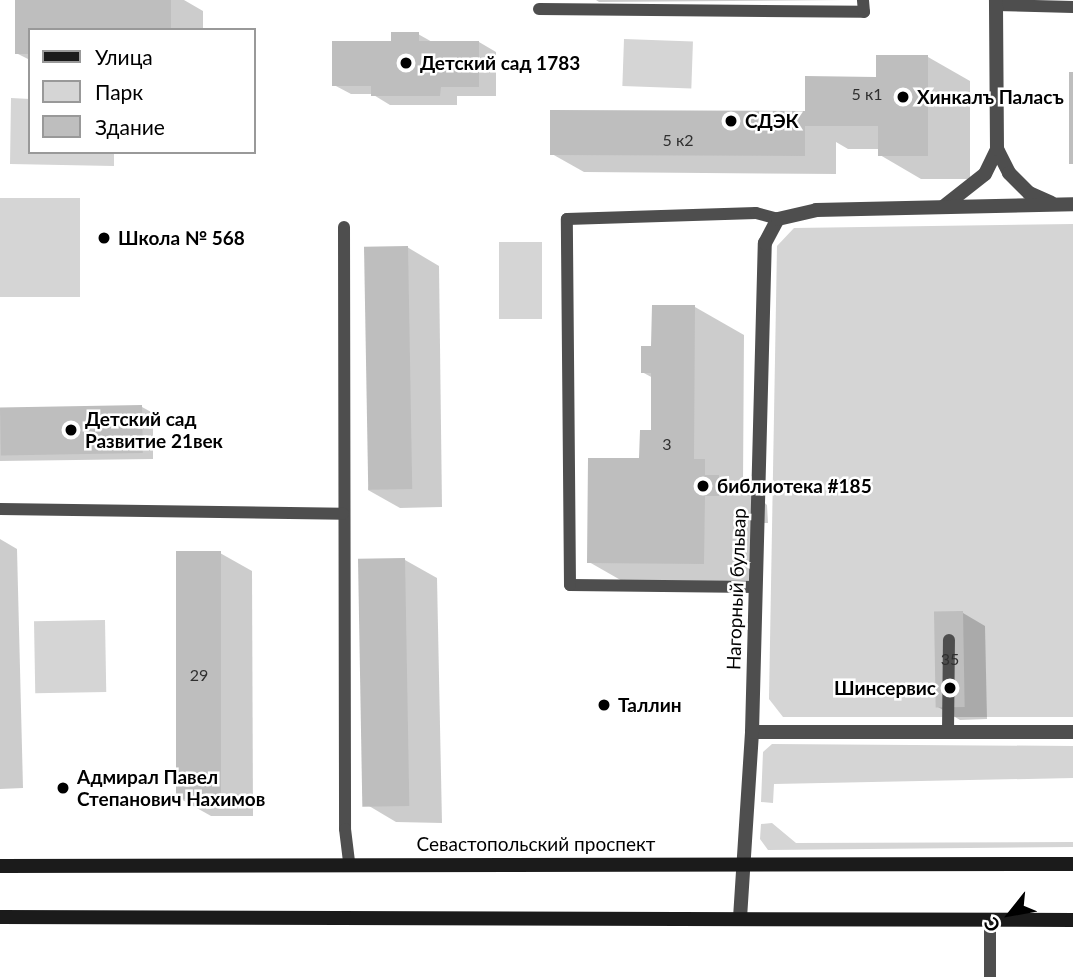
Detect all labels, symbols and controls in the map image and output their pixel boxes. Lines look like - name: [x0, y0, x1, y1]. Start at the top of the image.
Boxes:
- legend: [28, 28, 256, 154]
- text: Улица: [95, 44, 153, 69]
- place label: Детский сад 1783: [420, 52, 580, 74]
- marker: Детский сад 1783: [398, 55, 414, 71]
- text: Парк: [95, 79, 143, 104]
- house number: 5 к1: [852, 84, 882, 104]
- place label: Хинкалъ Паласъ: [917, 86, 1064, 108]
- marker: Хинкалъ Паласъ: [895, 89, 911, 105]
- place label: СДЭК: [745, 110, 799, 132]
- marker: СДЭК: [723, 113, 739, 129]
- text: Здание: [95, 114, 165, 139]
- house number: 5 к2: [663, 130, 693, 150]
- place label: Школа № 568: [118, 227, 245, 249]
- marker: Школа № 568: [96, 230, 112, 246]
- place label: Детский сад Развитие 21век: [85, 408, 223, 452]
- marker: Детский сад Развитие 21век: [63, 422, 79, 438]
- house number: 3: [662, 434, 672, 454]
- place label: библиотека #185: [717, 475, 872, 497]
- marker: библиотека #185: [695, 478, 711, 494]
- street label: Нагорный бульвар: [722, 508, 750, 670]
- house number: 35: [941, 649, 959, 669]
- house number: 29: [190, 665, 208, 685]
- place label: Шинсервис: [834, 677, 936, 699]
- marker: Шинсервис: [942, 680, 958, 696]
- place label: Таллин: [618, 694, 682, 716]
- marker: Таллин: [596, 697, 612, 713]
- place label: Адмирал Павел Степанович Нахимов: [77, 766, 265, 810]
- marker: Адмирал Павел Степанович Нахимов: [55, 780, 71, 796]
- street label: Севастопольский проспект: [417, 833, 655, 855]
- north arrow: [975, 879, 1045, 949]
- text: С: [978, 914, 1005, 936]

